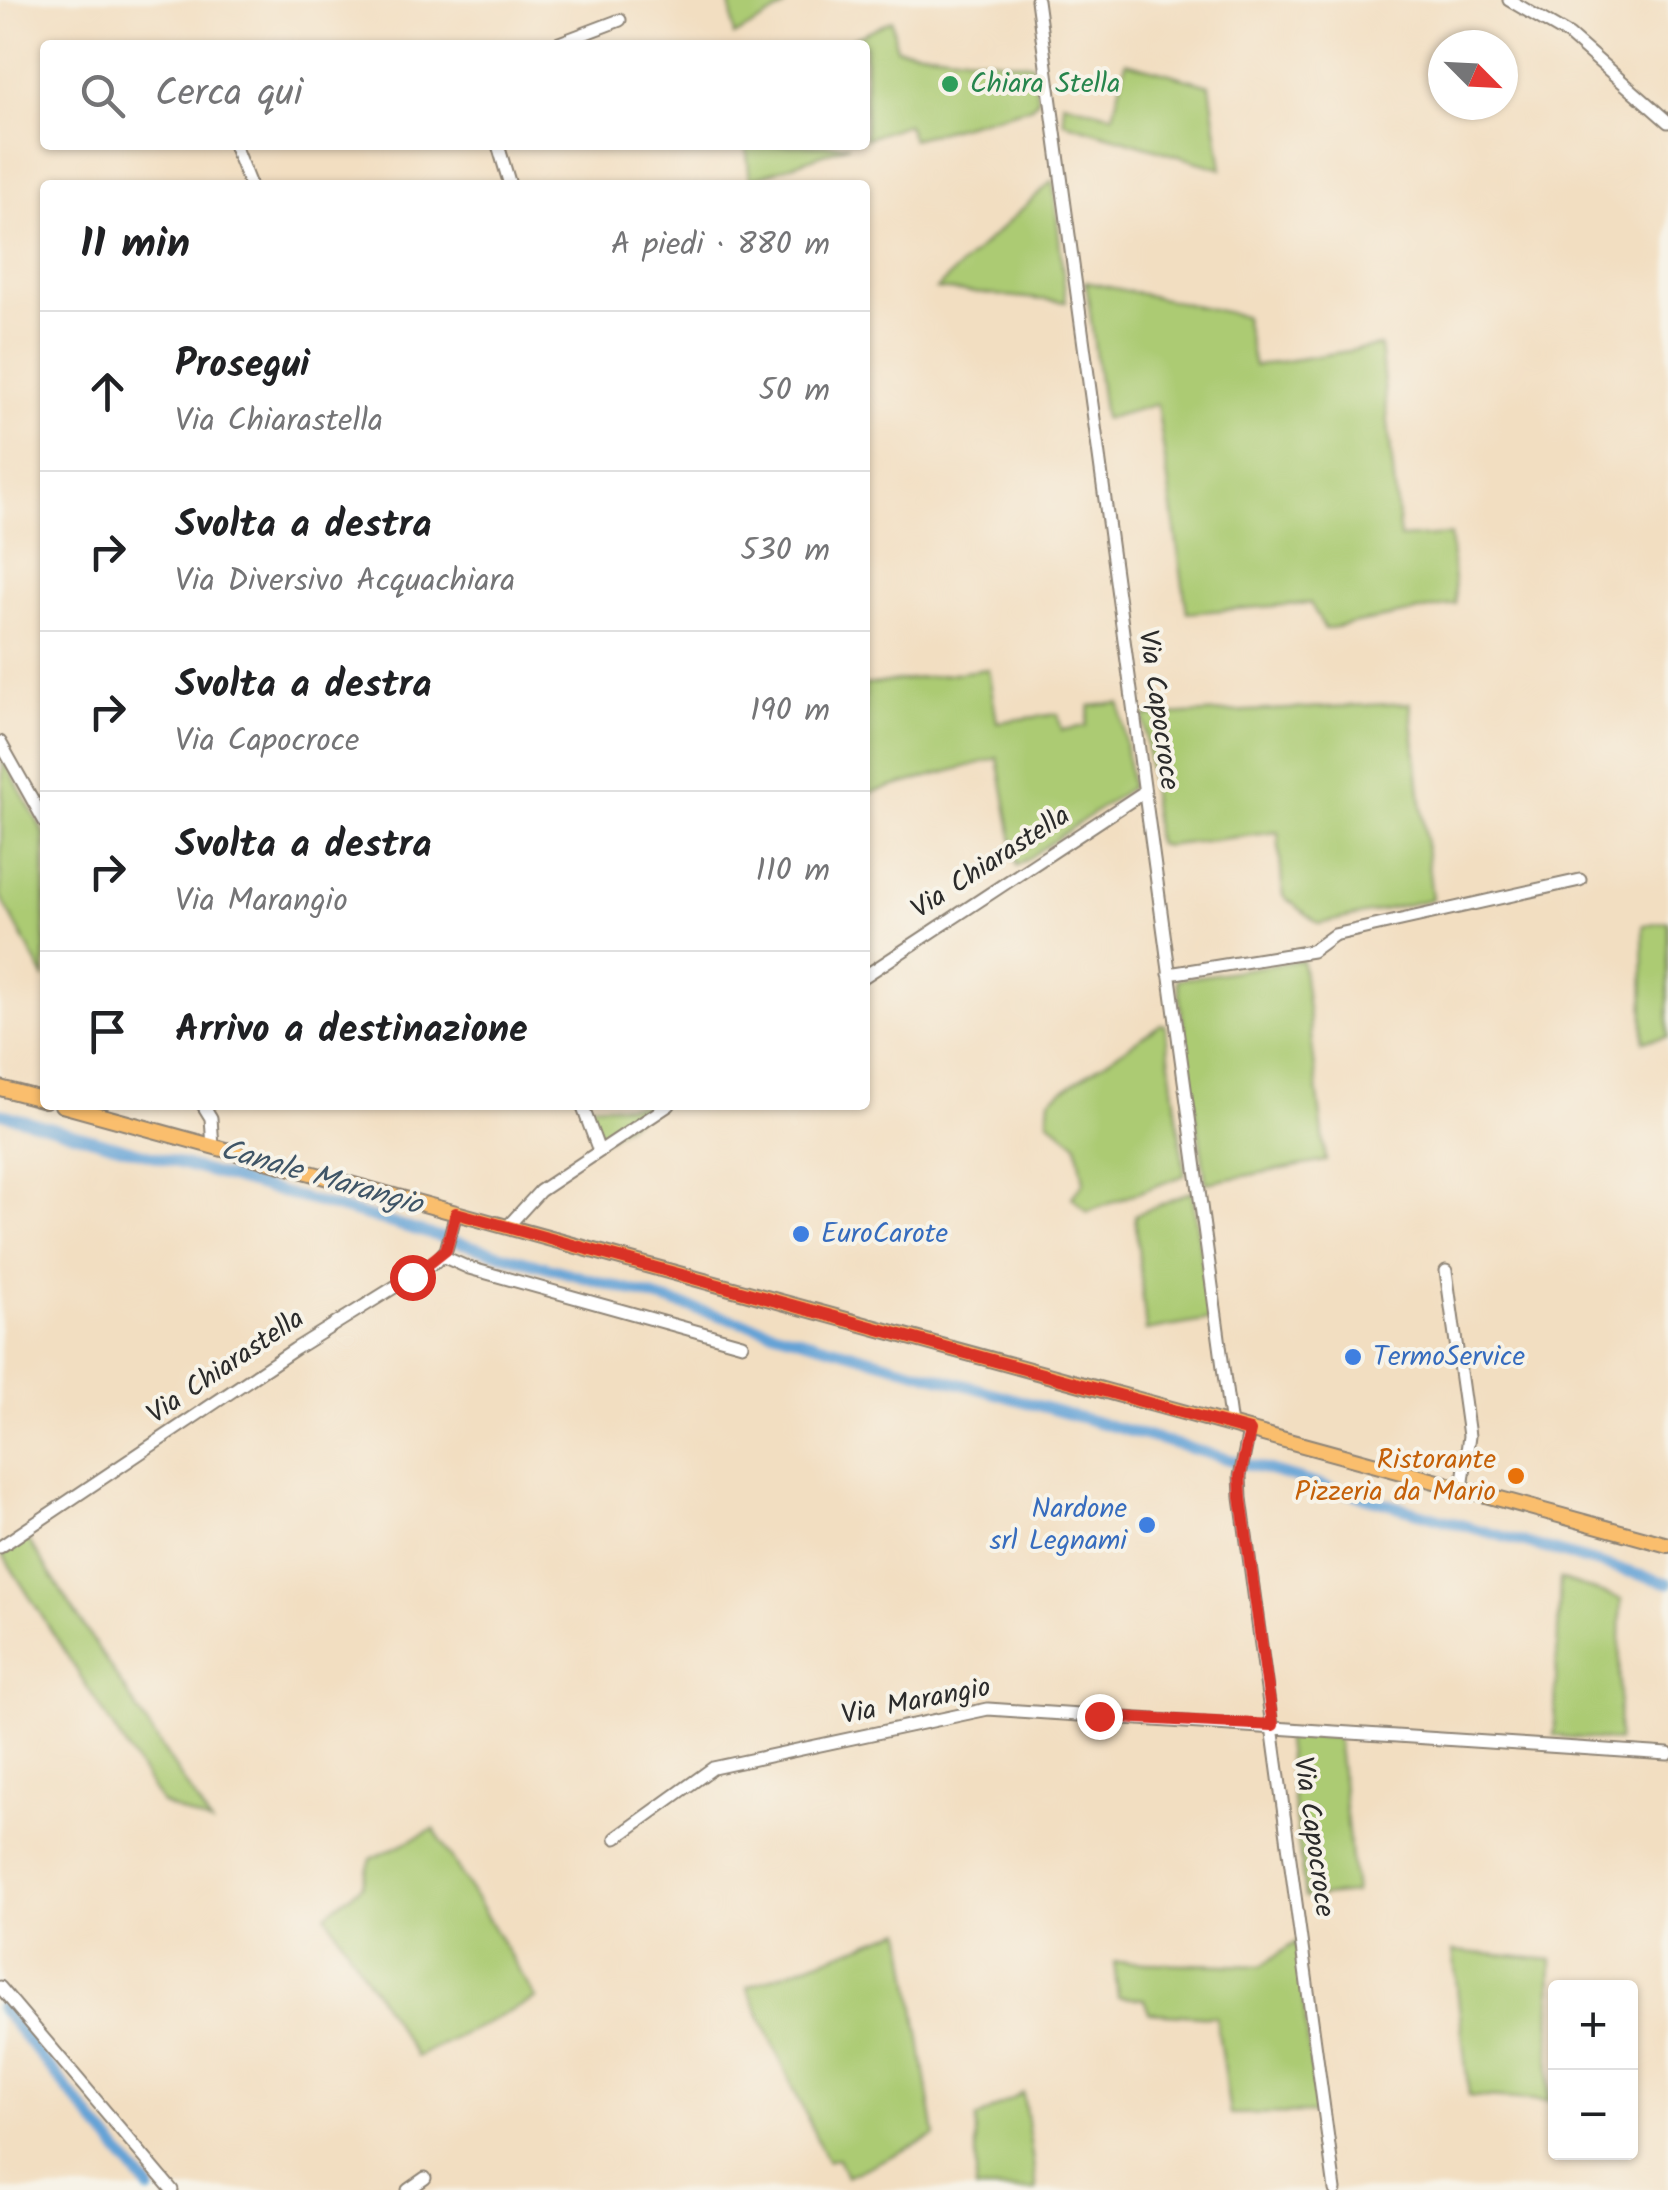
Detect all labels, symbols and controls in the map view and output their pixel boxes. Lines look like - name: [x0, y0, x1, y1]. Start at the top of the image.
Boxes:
- north arrow: [1428, 30, 1518, 120]
- search box: [40, 40, 870, 150]
- place label: Chiara Stella: [970, 62, 1120, 107]
- text: Cerca qui: [155, 65, 303, 125]
- icon: search: [75, 68, 130, 123]
- marker: Chiara Stella: [939, 73, 961, 95]
- text: 11 min: [80, 212, 190, 279]
- text: A piedi · 880 m: [611, 220, 830, 271]
- text: Prosegui: [175, 336, 310, 396]
- icon: ahead: [80, 364, 135, 419]
- text: 50 m: [759, 366, 830, 417]
- text: Via Chiarastella: [175, 396, 383, 447]
- text: Svolta a destra: [175, 496, 432, 556]
- icon: right: [80, 524, 135, 579]
- text: 530 m: [740, 526, 830, 577]
- text: Via Diversivo Acquachiara: [175, 556, 515, 607]
- street label: Via Capocroce: [1124, 627, 1192, 793]
- text: Svolta a destra: [175, 656, 432, 716]
- icon: right: [80, 684, 135, 739]
- text: 190 m: [750, 686, 830, 737]
- text: Via Capocroce: [175, 716, 359, 767]
- street label: Via Chiarastella: [902, 795, 1080, 931]
- text: Svolta a destra: [175, 816, 432, 876]
- icon: right: [80, 844, 135, 899]
- text: 110 m: [756, 846, 830, 897]
- text: Via Marangio: [175, 876, 348, 927]
- text: Arrivo a destinazione: [175, 1001, 528, 1061]
- icon: arrive: [80, 1004, 135, 1059]
- water label: Canale Marangio: [215, 1126, 430, 1230]
- place label: EuroCarote: [821, 1212, 948, 1257]
- marker: EuroCarote: [790, 1223, 812, 1245]
- route start: [390, 1255, 436, 1301]
- street label: Via Chiarastella: [138, 1297, 314, 1437]
- place label: TermoService: [1373, 1335, 1525, 1380]
- marker: TermoService: [1342, 1346, 1364, 1368]
- place label: Ristorante Pizzeria da Mario: [1294, 1438, 1496, 1515]
- marker: Ristorante Pizzeria da Mario: [1505, 1465, 1527, 1487]
- place label: Nardone srl Legnami: [990, 1487, 1128, 1564]
- marker: Nardone srl Legnami: [1136, 1514, 1158, 1536]
- street label: Via Marangio: [838, 1665, 994, 1739]
- route end: [1077, 1694, 1123, 1740]
- street label: Via Capocroce: [1279, 1754, 1347, 1920]
- map controls: [1548, 1980, 1638, 2160]
- button: +: [1548, 1980, 1638, 2070]
- button: −: [1548, 2070, 1638, 2160]

